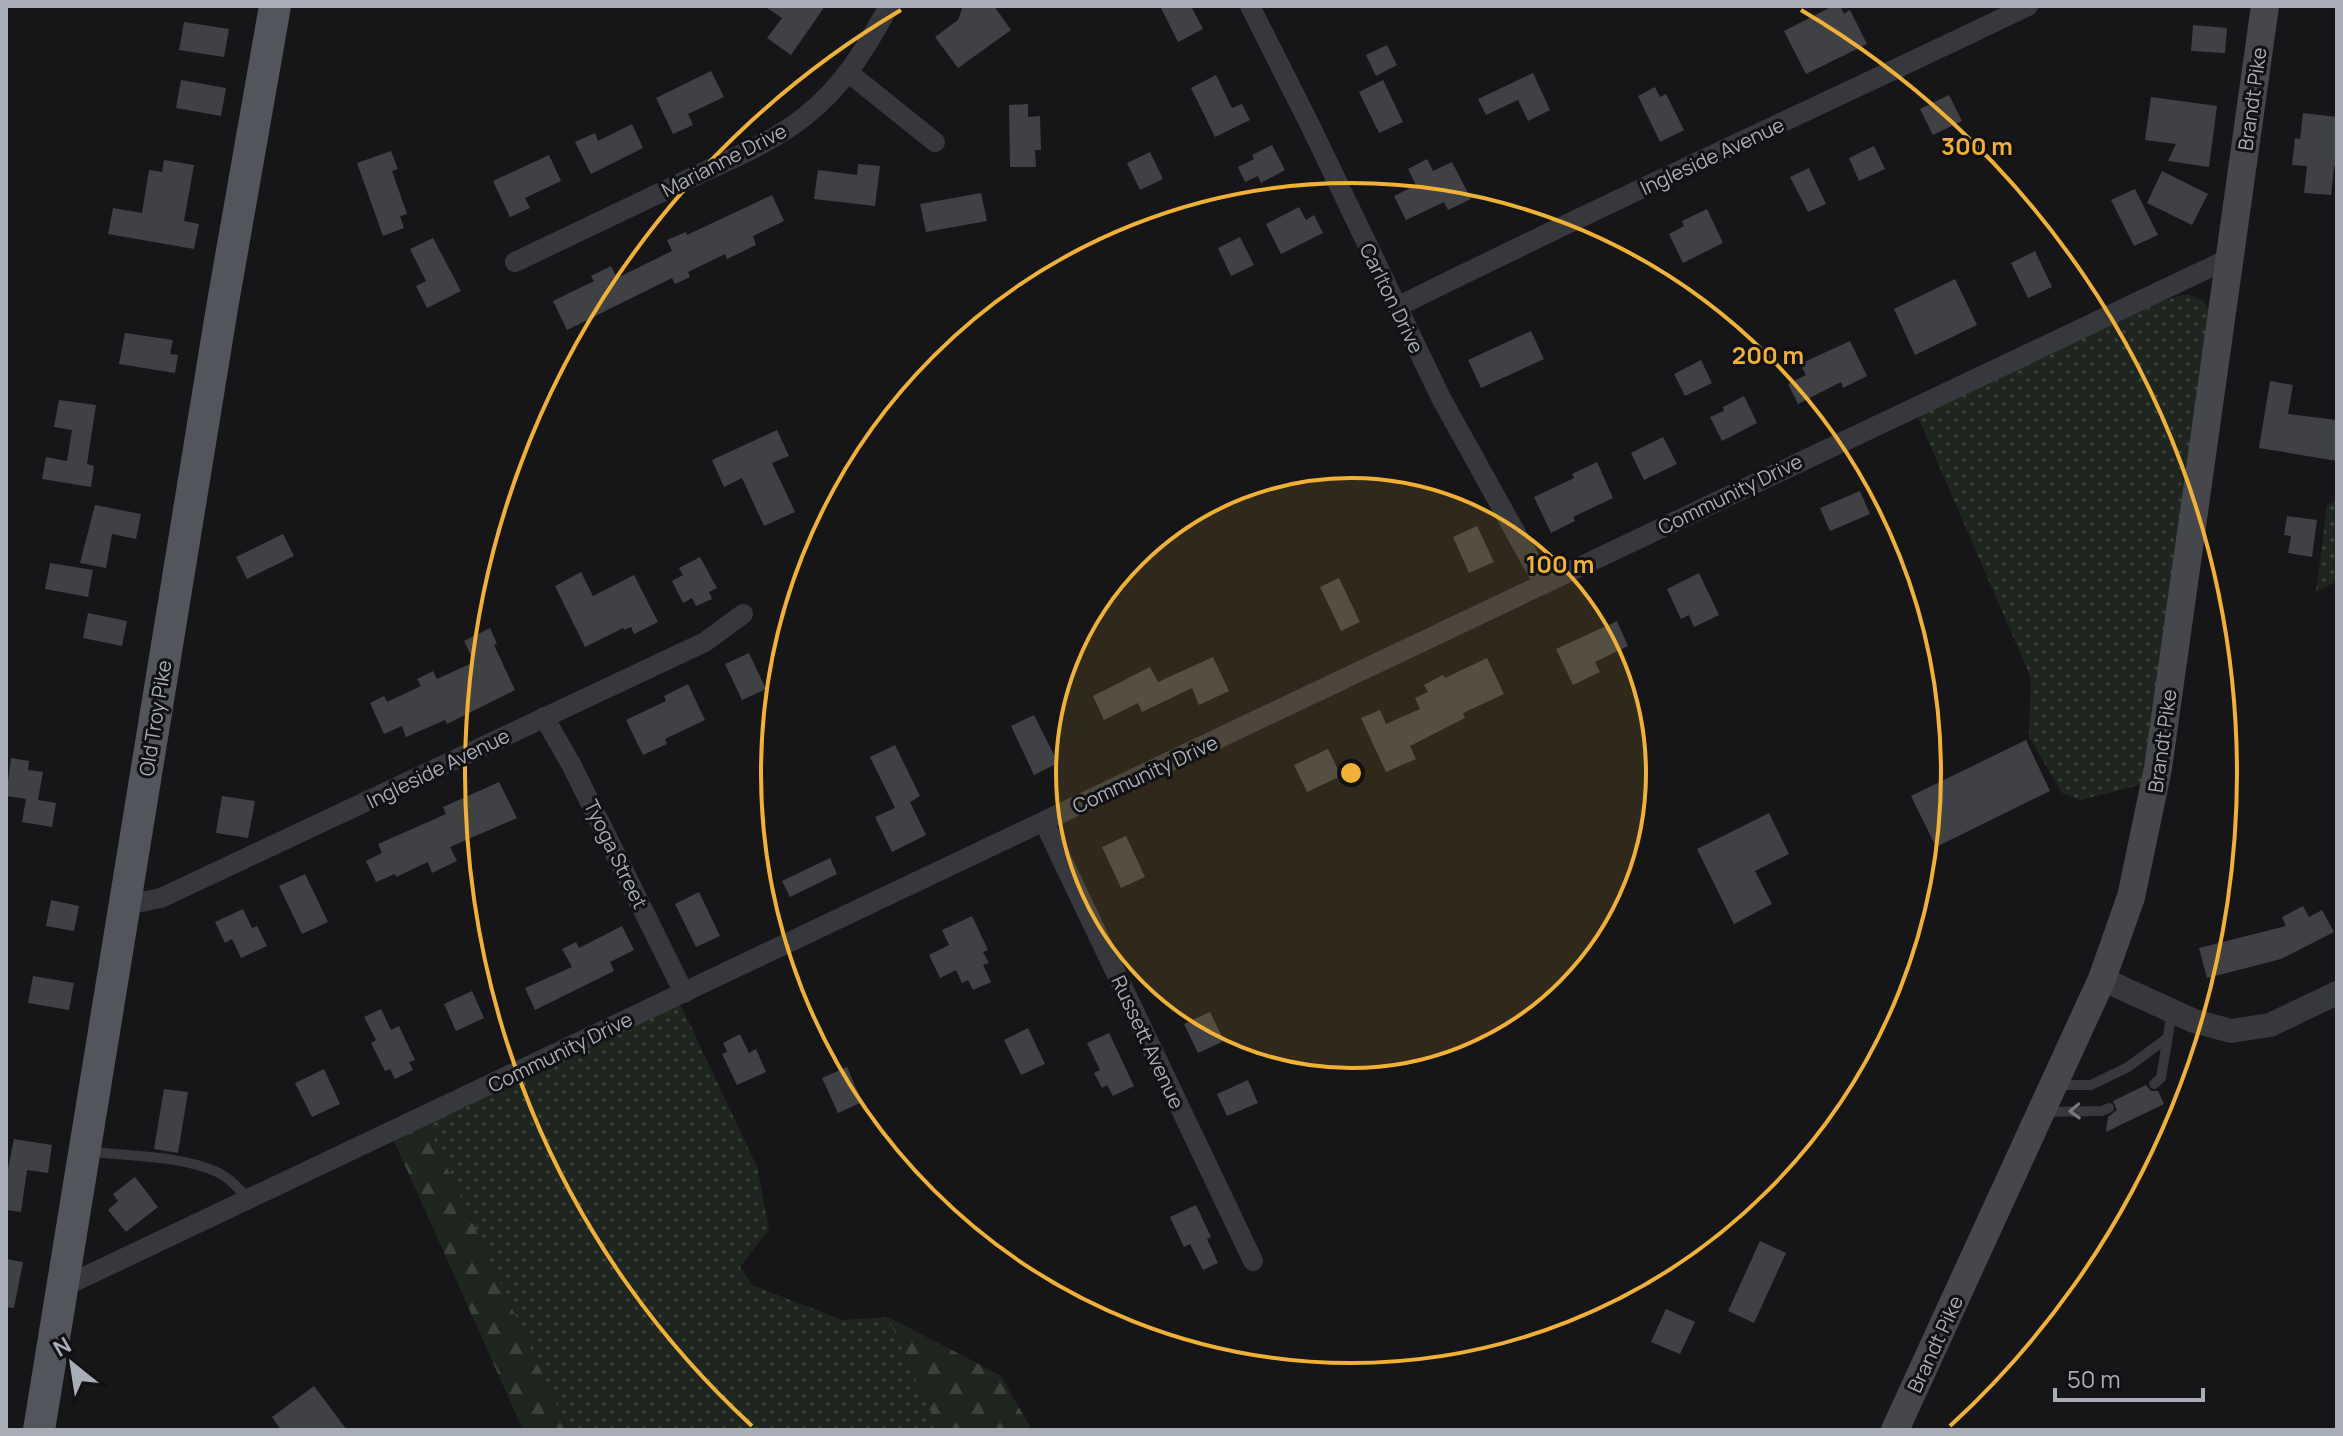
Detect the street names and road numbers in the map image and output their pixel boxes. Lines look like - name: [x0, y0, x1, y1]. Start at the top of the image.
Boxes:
- street label: Brandt Pike: [2231, 46, 2273, 152]
- street label: Ingleside Avenue: [1636, 111, 1788, 201]
- street label: Marianne Drive: [657, 117, 791, 203]
- street label: Carlton Drive: [1354, 238, 1430, 358]
- street label: Community Drive: [1653, 447, 1807, 541]
- street label: Old Troy Pike: [133, 658, 177, 778]
- street label: Brandt Pike: [2141, 688, 2183, 794]
- street label: Ingleside Avenue: [362, 722, 514, 814]
- street label: Community Drive: [1068, 728, 1222, 820]
- street label: Tyoga Street: [578, 795, 654, 913]
- street label: Russett Avenue: [1105, 971, 1191, 1113]
- street label: Community Drive: [483, 1005, 637, 1099]
- street label: Brandt Pike: [1901, 1291, 1969, 1397]

